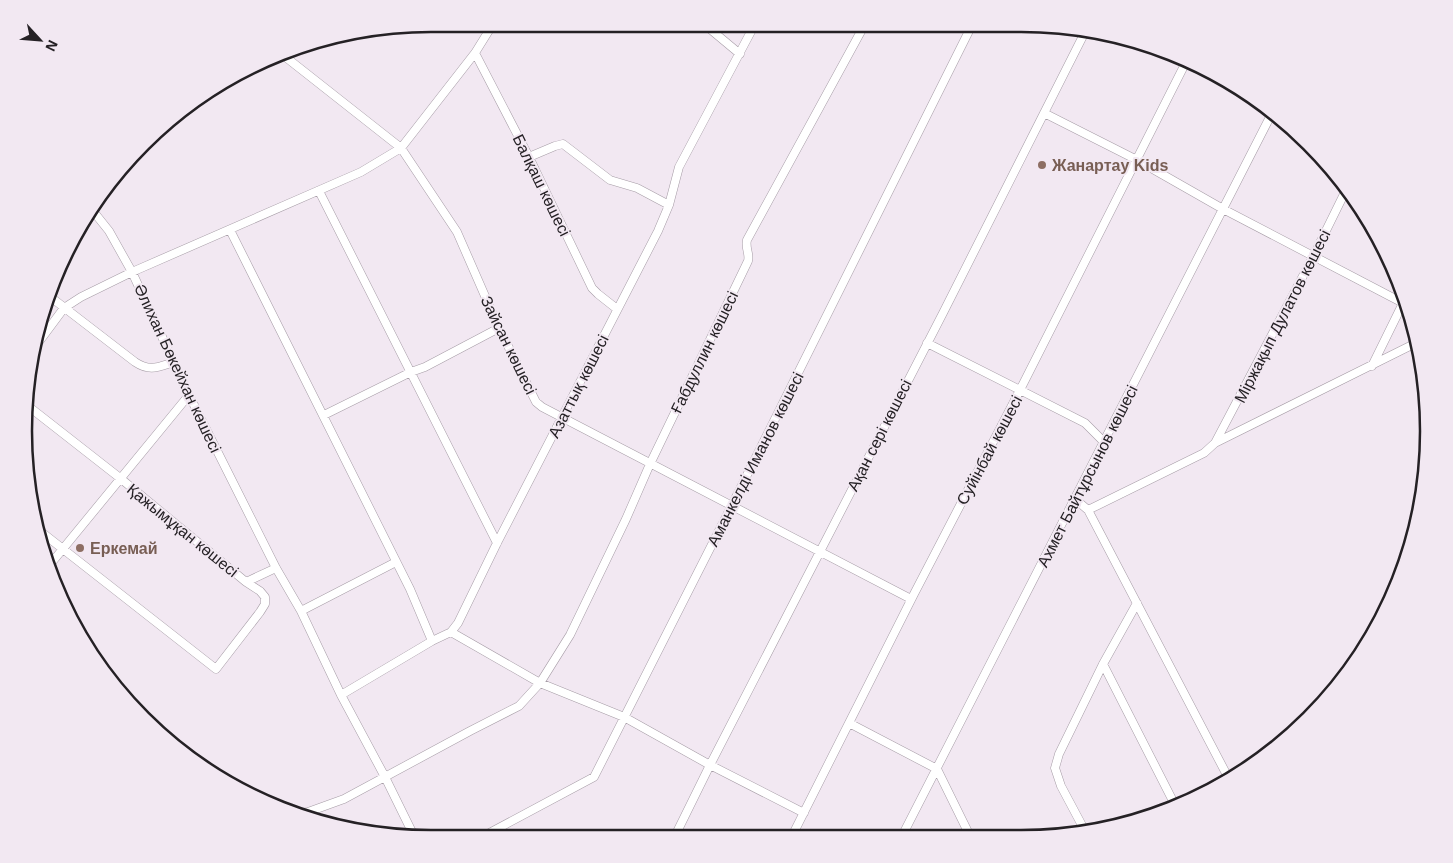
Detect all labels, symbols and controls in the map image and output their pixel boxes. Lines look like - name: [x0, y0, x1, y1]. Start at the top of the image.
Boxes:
- north arrow: [15, 15, 65, 65]
- text: N: [42, 38, 61, 54]
- street label: Балқаш көшесі: [510, 132, 574, 239]
- place label: Жанартау Kids: [1051, 157, 1169, 174]
- marker: Жанартау Kids: [1036, 159, 1048, 171]
- street label: Міржақып Дулатов көшесі: [1231, 227, 1334, 406]
- street label: Әлихан Бөкейхан көшесі: [131, 281, 224, 455]
- street label: Ғабдуллин көшесі: [667, 289, 741, 417]
- street label: Зайсан көшесі: [477, 293, 540, 397]
- street label: Азаттық көшесі: [545, 332, 612, 441]
- street label: Аманкелді Иманов көшесі: [704, 369, 807, 549]
- street label: Ақан сері көшесі: [844, 377, 915, 494]
- street label: Ахмет Байтұрсынов көшесі: [1034, 382, 1141, 570]
- street label: Суйінбай көшесі: [953, 393, 1025, 508]
- street label: Қажымұқан көшесі: [124, 480, 242, 580]
- place label: Еркемай: [90, 540, 158, 557]
- marker: Еркемай: [74, 542, 86, 554]

